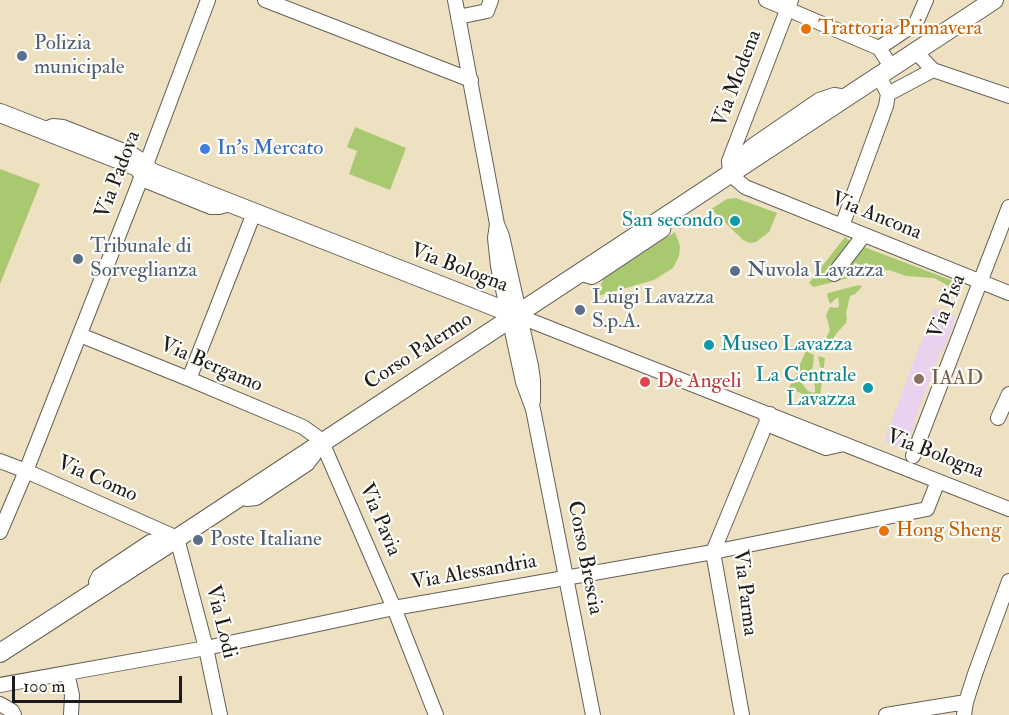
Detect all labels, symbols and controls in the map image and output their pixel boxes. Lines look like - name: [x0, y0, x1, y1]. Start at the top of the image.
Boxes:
- place label: Trattoria Primavera: [818, 16, 982, 42]
- marker: Trattoria Primavera: [799, 22, 813, 36]
- street label: Via Modena: [708, 27, 768, 131]
- place label: Polizia municipale: [34, 31, 125, 81]
- marker: Polizia municipale: [15, 49, 29, 63]
- street label: Via Padova: [91, 128, 147, 222]
- place label: In's Mercato: [217, 136, 323, 162]
- marker: In's Mercato: [198, 142, 212, 156]
- street label: Via Ancona: [827, 187, 925, 247]
- place label: San secondo: [622, 208, 723, 234]
- marker: San secondo: [728, 214, 742, 228]
- place label: Tribunale di Sorveglianza: [90, 234, 197, 284]
- street label: Via Bologna: [407, 239, 511, 299]
- marker: Tribunale di Sorveglianza: [71, 252, 85, 266]
- place label: Nuvola Lavazza: [747, 258, 884, 284]
- marker: Nuvola Lavazza: [728, 264, 742, 278]
- street label: Via Pisa: [924, 271, 972, 343]
- place label: Luigi Lavazza S.p.A.: [592, 285, 714, 335]
- marker: Luigi Lavazza S.p.A.: [573, 303, 587, 317]
- street label: Corso Palermo: [360, 308, 478, 396]
- place label: Museo Lavazza: [721, 332, 852, 358]
- street label: Via Bergamo: [156, 333, 266, 399]
- marker: Museo Lavazza: [702, 338, 716, 352]
- place label: La Centrale Lavazza: [756, 363, 856, 413]
- place label: IAAD: [931, 366, 983, 392]
- place label: De Angeli: [657, 369, 742, 395]
- marker: IAAD: [912, 372, 926, 386]
- marker: De Angeli: [638, 375, 652, 389]
- marker: La Centrale Lavazza: [861, 381, 875, 395]
- street label: Via Bologna: [883, 425, 987, 485]
- street label: Via Como: [53, 451, 141, 509]
- street label: Via Pavia: [352, 480, 406, 560]
- street label: Corso Brescia: [561, 499, 607, 617]
- place label: Hong Sheng: [896, 518, 1001, 544]
- marker: Hong Sheng: [877, 524, 891, 538]
- place label: Poste Italiane: [210, 527, 322, 553]
- marker: Poste Italiane: [191, 533, 205, 547]
- street label: Via Parma: [726, 548, 762, 638]
- street label: Via Alessandria: [409, 550, 539, 596]
- street label: Via Lodi: [199, 583, 241, 661]
- scale bar: [15, 664, 184, 702]
- text: 100 m: [23, 675, 66, 698]

